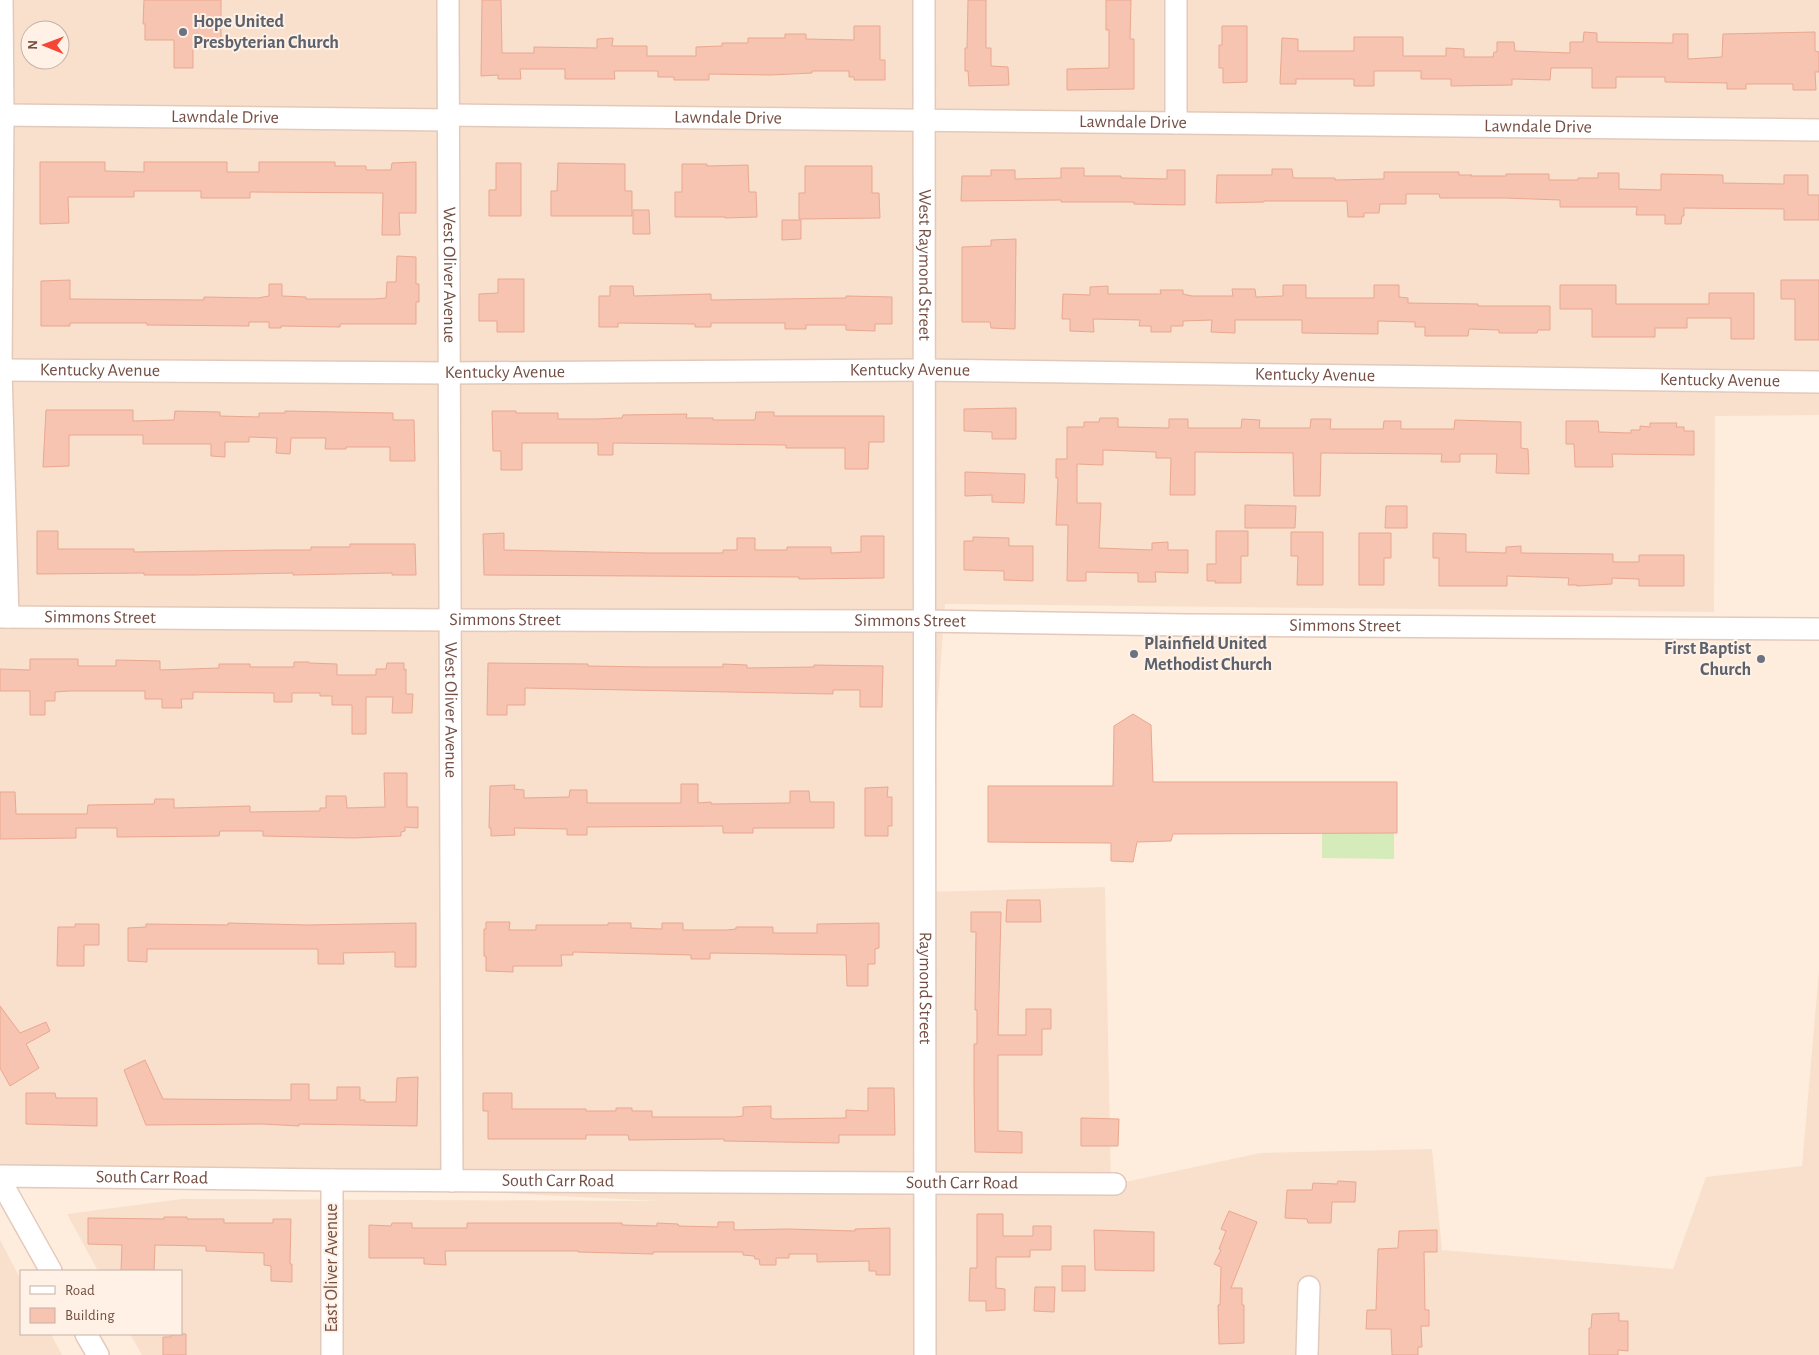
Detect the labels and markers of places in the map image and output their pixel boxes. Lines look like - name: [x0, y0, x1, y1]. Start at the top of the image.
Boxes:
- place label: Hope United Presbyterian Church: [193, 13, 339, 52]
- marker: Hope United Presbyterian Church: [177, 26, 189, 38]
- place label: Plainfield United Methodist Church: [1144, 635, 1272, 674]
- place label: First Baptist Church: [1664, 640, 1751, 679]
- marker: Plainfield United Methodist Church: [1128, 648, 1140, 660]
- marker: First Baptist Church: [1755, 653, 1767, 665]

